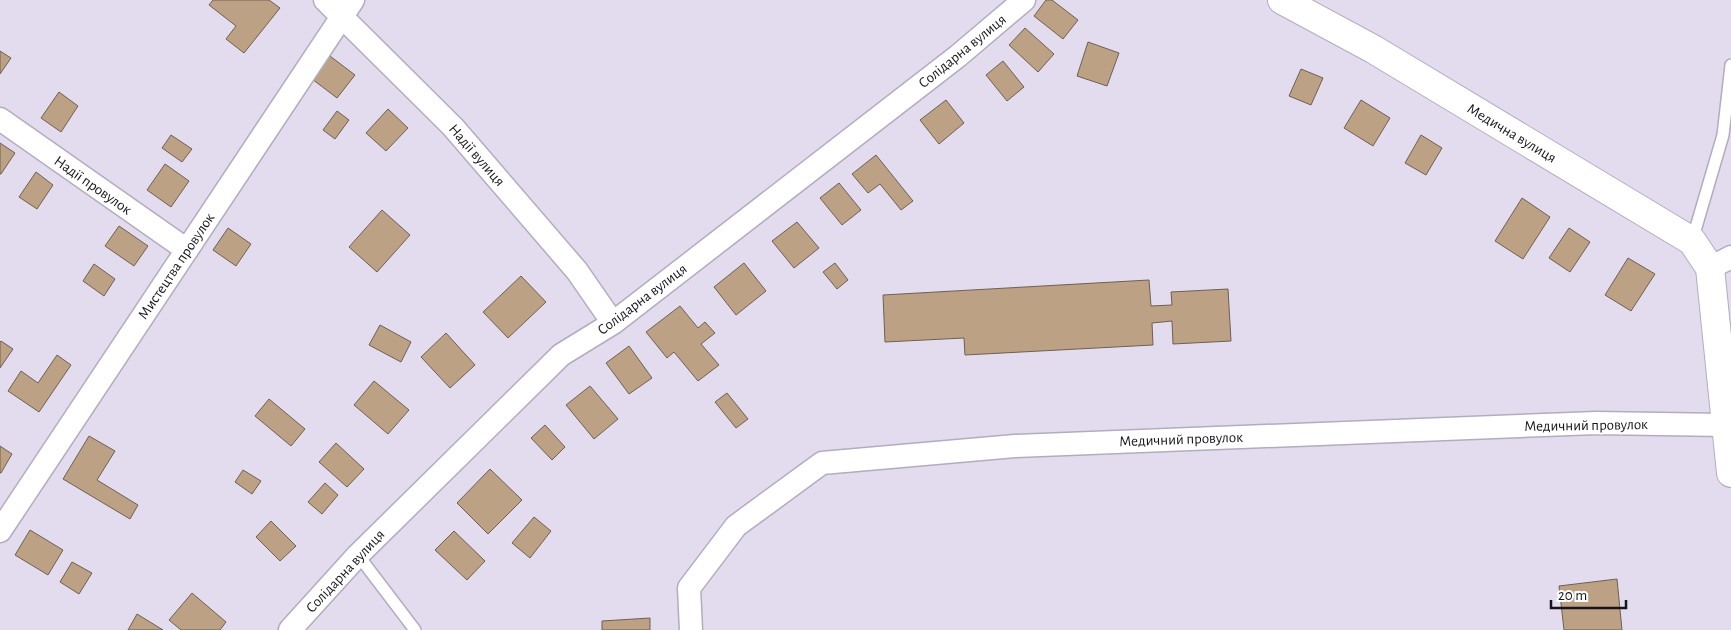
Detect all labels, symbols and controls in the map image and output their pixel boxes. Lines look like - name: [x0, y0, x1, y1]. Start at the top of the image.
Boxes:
- street label: Солідарна вулиця: [916, 12, 1009, 91]
- street label: Медична вулиця: [1465, 101, 1559, 166]
- street label: Надії вулиця: [446, 121, 508, 189]
- street label: Надії провулок: [51, 153, 134, 218]
- street label: Мистецтва провулок: [135, 210, 217, 322]
- street label: Солідарна вулиця: [595, 261, 690, 338]
- street label: Медичний провулок: [1524, 417, 1648, 434]
- street label: Медичний провулок: [1119, 430, 1243, 449]
- street label: Солідарна вулиця: [303, 527, 388, 616]
- scale bar: [1551, 578, 1626, 610]
- text: 20 m: [1558, 588, 1587, 603]

